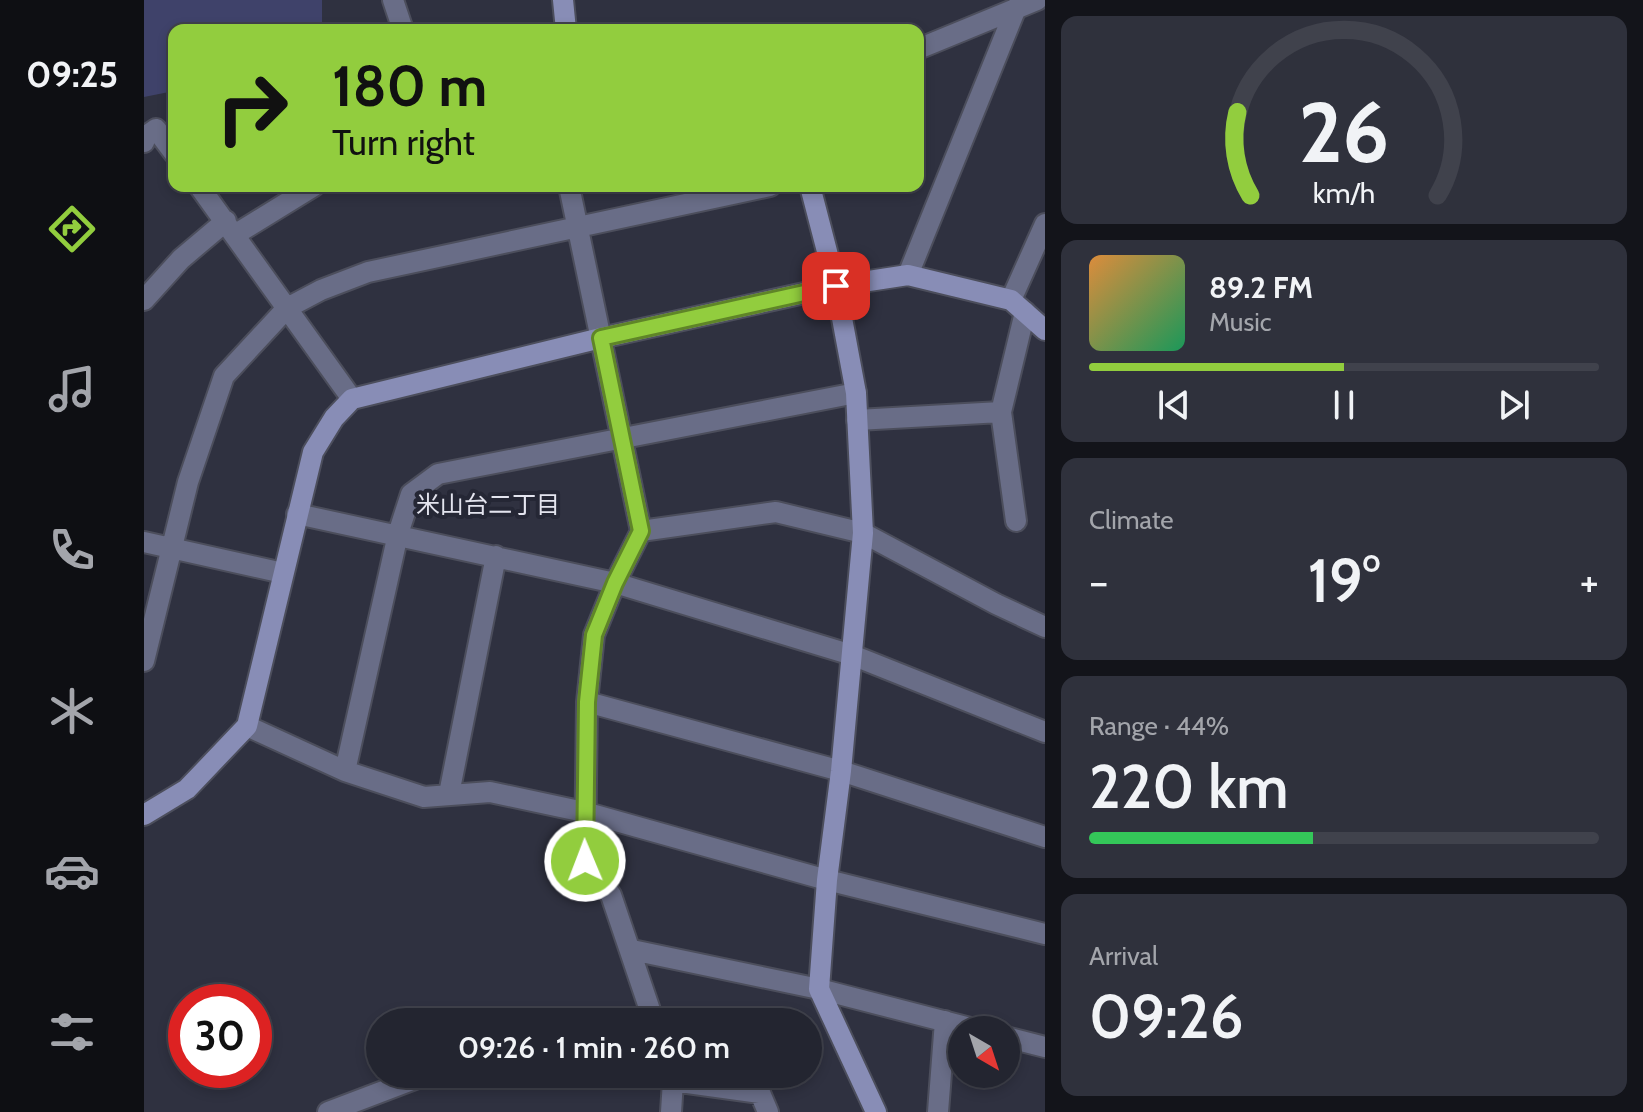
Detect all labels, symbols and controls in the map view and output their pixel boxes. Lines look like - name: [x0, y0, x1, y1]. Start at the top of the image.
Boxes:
- text: 09:25: [26, 52, 118, 96]
- text: 180 m: [332, 52, 487, 120]
- icon: right: [200, 56, 304, 160]
- text: 26: [1299, 82, 1389, 183]
- text: Turn right: [332, 120, 475, 164]
- text: km/h: [1313, 175, 1375, 210]
- icon: directions: [44, 201, 100, 257]
- pin: [802, 252, 870, 320]
- icon: arrive: [814, 264, 858, 308]
- text: 89.2 FM: [1209, 269, 1313, 306]
- text: Music: [1209, 306, 1272, 338]
- icon: music: [44, 361, 100, 417]
- icon: previous: [1152, 383, 1196, 427]
- icon: pause: [1322, 383, 1366, 427]
- icon: next: [1492, 383, 1536, 427]
- district label: 米山台二丁目: [416, 490, 560, 519]
- text: Climate: [1089, 504, 1174, 536]
- icon: phone: [44, 522, 100, 578]
- text: 19°: [1308, 544, 1380, 617]
- text: −: [1089, 555, 1108, 608]
- text: +: [1580, 555, 1599, 608]
- icon: climate: [44, 683, 100, 739]
- text: Range · 44%: [1089, 710, 1229, 742]
- text: 220 km: [1089, 750, 1289, 823]
- position arrow: [543, 819, 627, 903]
- icon: car: [44, 843, 100, 899]
- text: Arrival: [1089, 940, 1158, 972]
- text: 09:26: [1089, 980, 1244, 1053]
- speed limit sign: 30: [168, 984, 272, 1088]
- icon: filters: [44, 1004, 100, 1060]
- north arrow: [948, 1016, 1020, 1088]
- map controls: [948, 1016, 1020, 1088]
- text: 09:26 · 1 min · 260 m: [458, 1029, 730, 1066]

